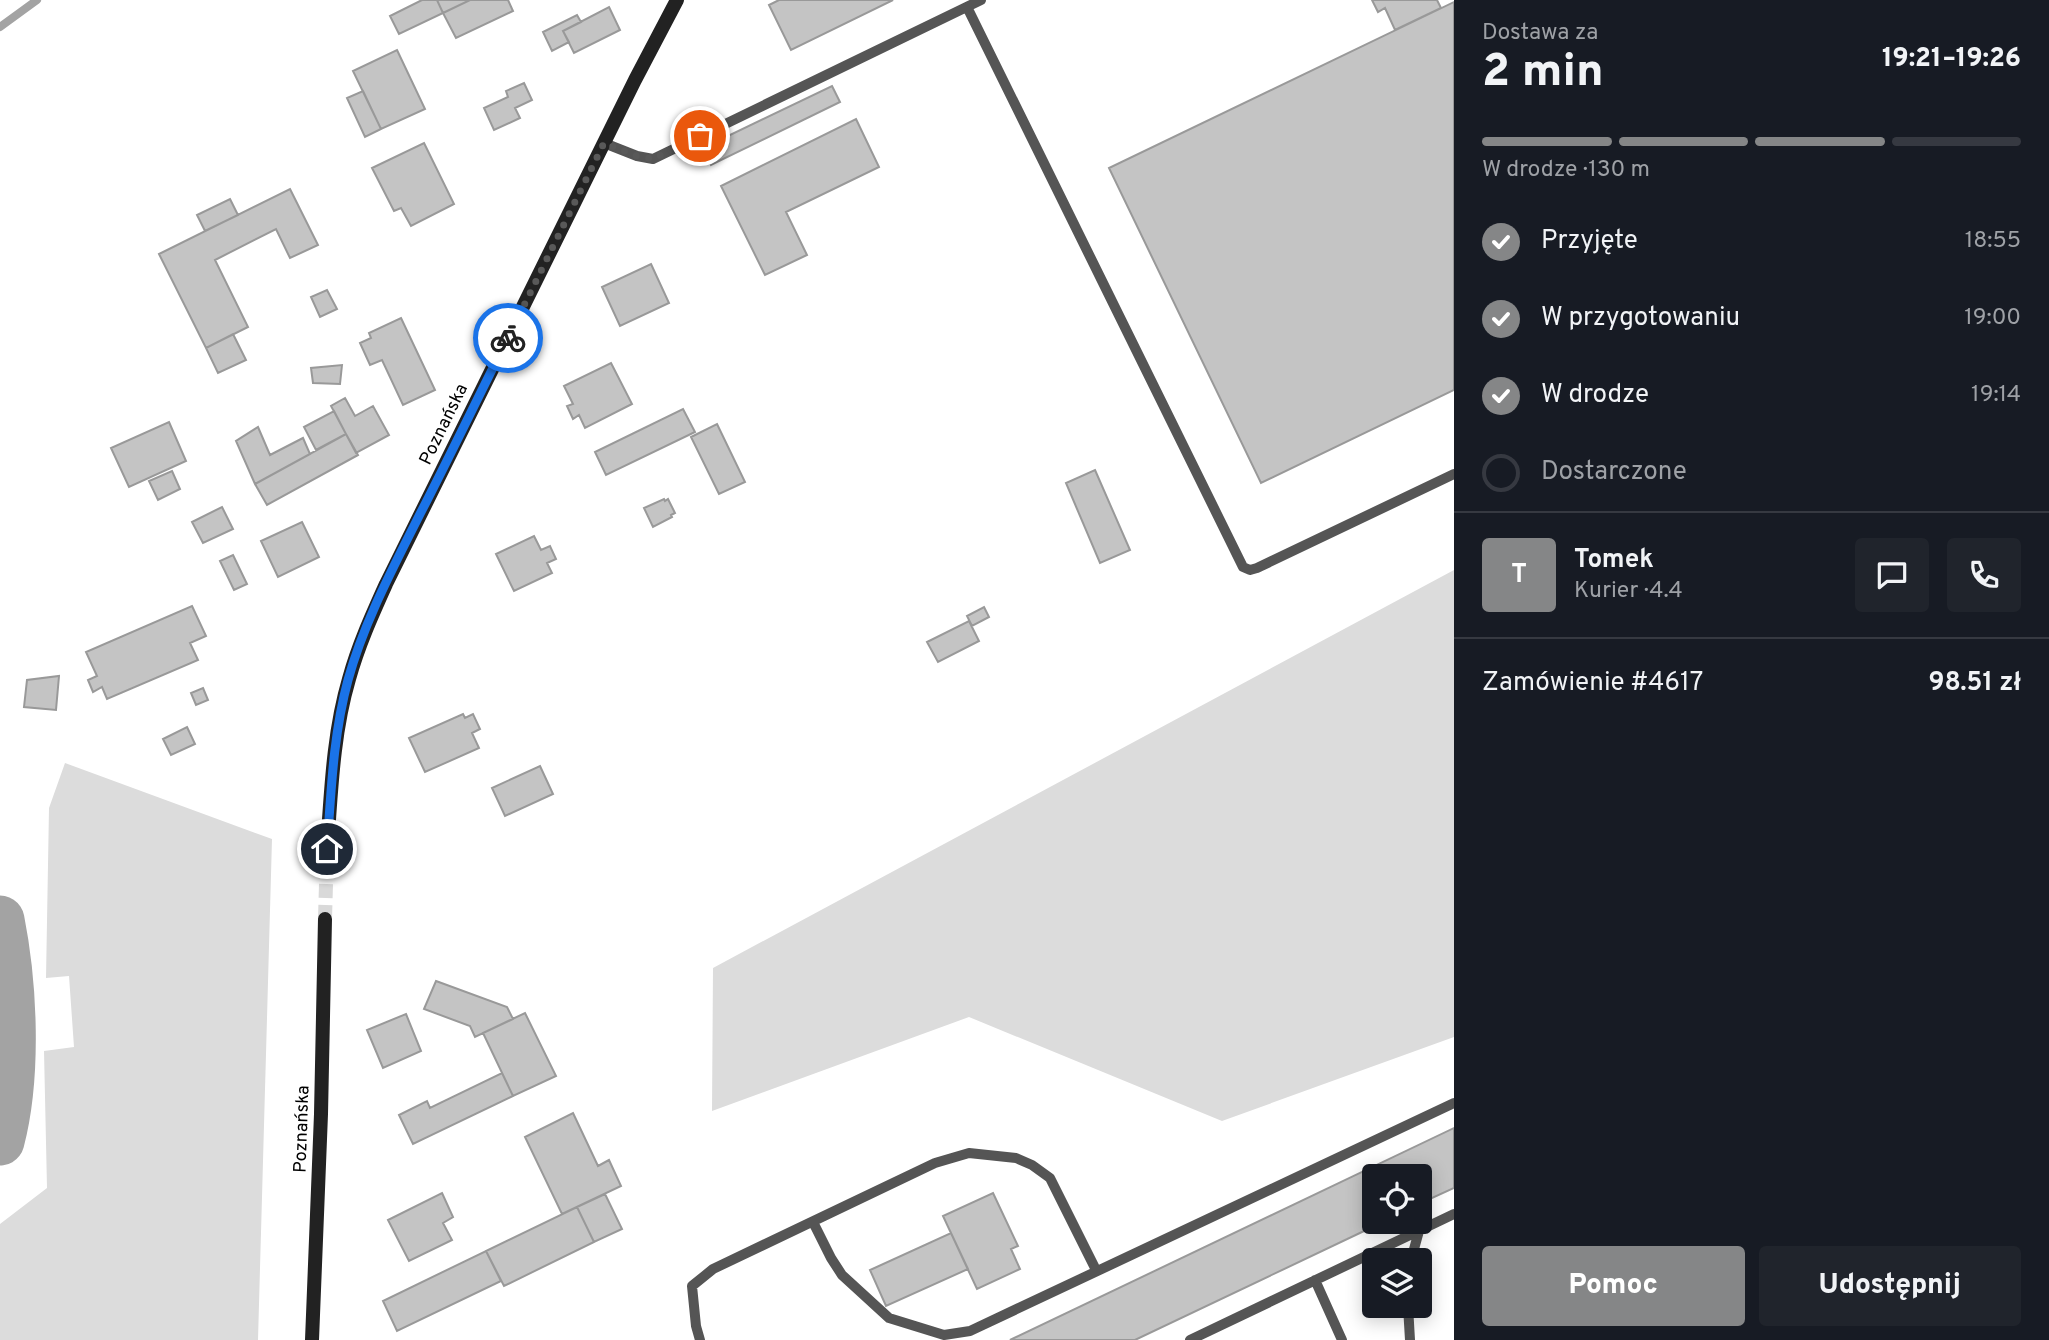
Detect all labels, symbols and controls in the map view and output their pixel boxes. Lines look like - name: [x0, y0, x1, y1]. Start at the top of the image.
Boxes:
- text: Dostawa za: [1482, 19, 1598, 48]
- text: 19:21–19:26: [1882, 43, 2021, 76]
- text: 2 min: [1482, 44, 1604, 103]
- pin: [670, 106, 730, 166]
- icon: bag: [681, 117, 719, 155]
- text: W drodze · 130 m: [1482, 156, 1650, 185]
- icon: check: [1482, 223, 1520, 261]
- text: Przyjęte: [1541, 225, 1638, 258]
- text: 18:55: [1965, 227, 2021, 256]
- icon: check: [1482, 300, 1520, 338]
- text: W przygotowaniu: [1541, 302, 1740, 335]
- courier: [473, 303, 543, 373]
- text: 19:00: [1964, 304, 2021, 333]
- icon: bike: [489, 319, 527, 357]
- icon: check: [1482, 377, 1520, 415]
- text: W drodze: [1541, 379, 1649, 412]
- street label: Poznańska: [415, 380, 474, 469]
- text: 19:14: [1971, 381, 2021, 410]
- text: Dostarczone: [1541, 456, 1687, 489]
- button: chat: [1855, 538, 1929, 612]
- button: phone: [1947, 538, 2021, 612]
- text: Tomek: [1574, 544, 1654, 577]
- text: T: [1511, 559, 1527, 592]
- text: Kurier · 4.4: [1574, 577, 1683, 606]
- text: Zamówienie #4617: [1482, 667, 1703, 700]
- text: 98.51 zł: [1928, 667, 2021, 700]
- pin: [297, 819, 357, 879]
- icon: home: [308, 830, 346, 868]
- street label: Poznańska: [289, 1085, 316, 1173]
- map controls: [1362, 1164, 1432, 1318]
- button: locate: [1362, 1164, 1432, 1234]
- button: Pomoc: [1482, 1246, 1745, 1326]
- button: Udostępnij: [1759, 1246, 2021, 1326]
- button: layers: [1362, 1248, 1432, 1318]

